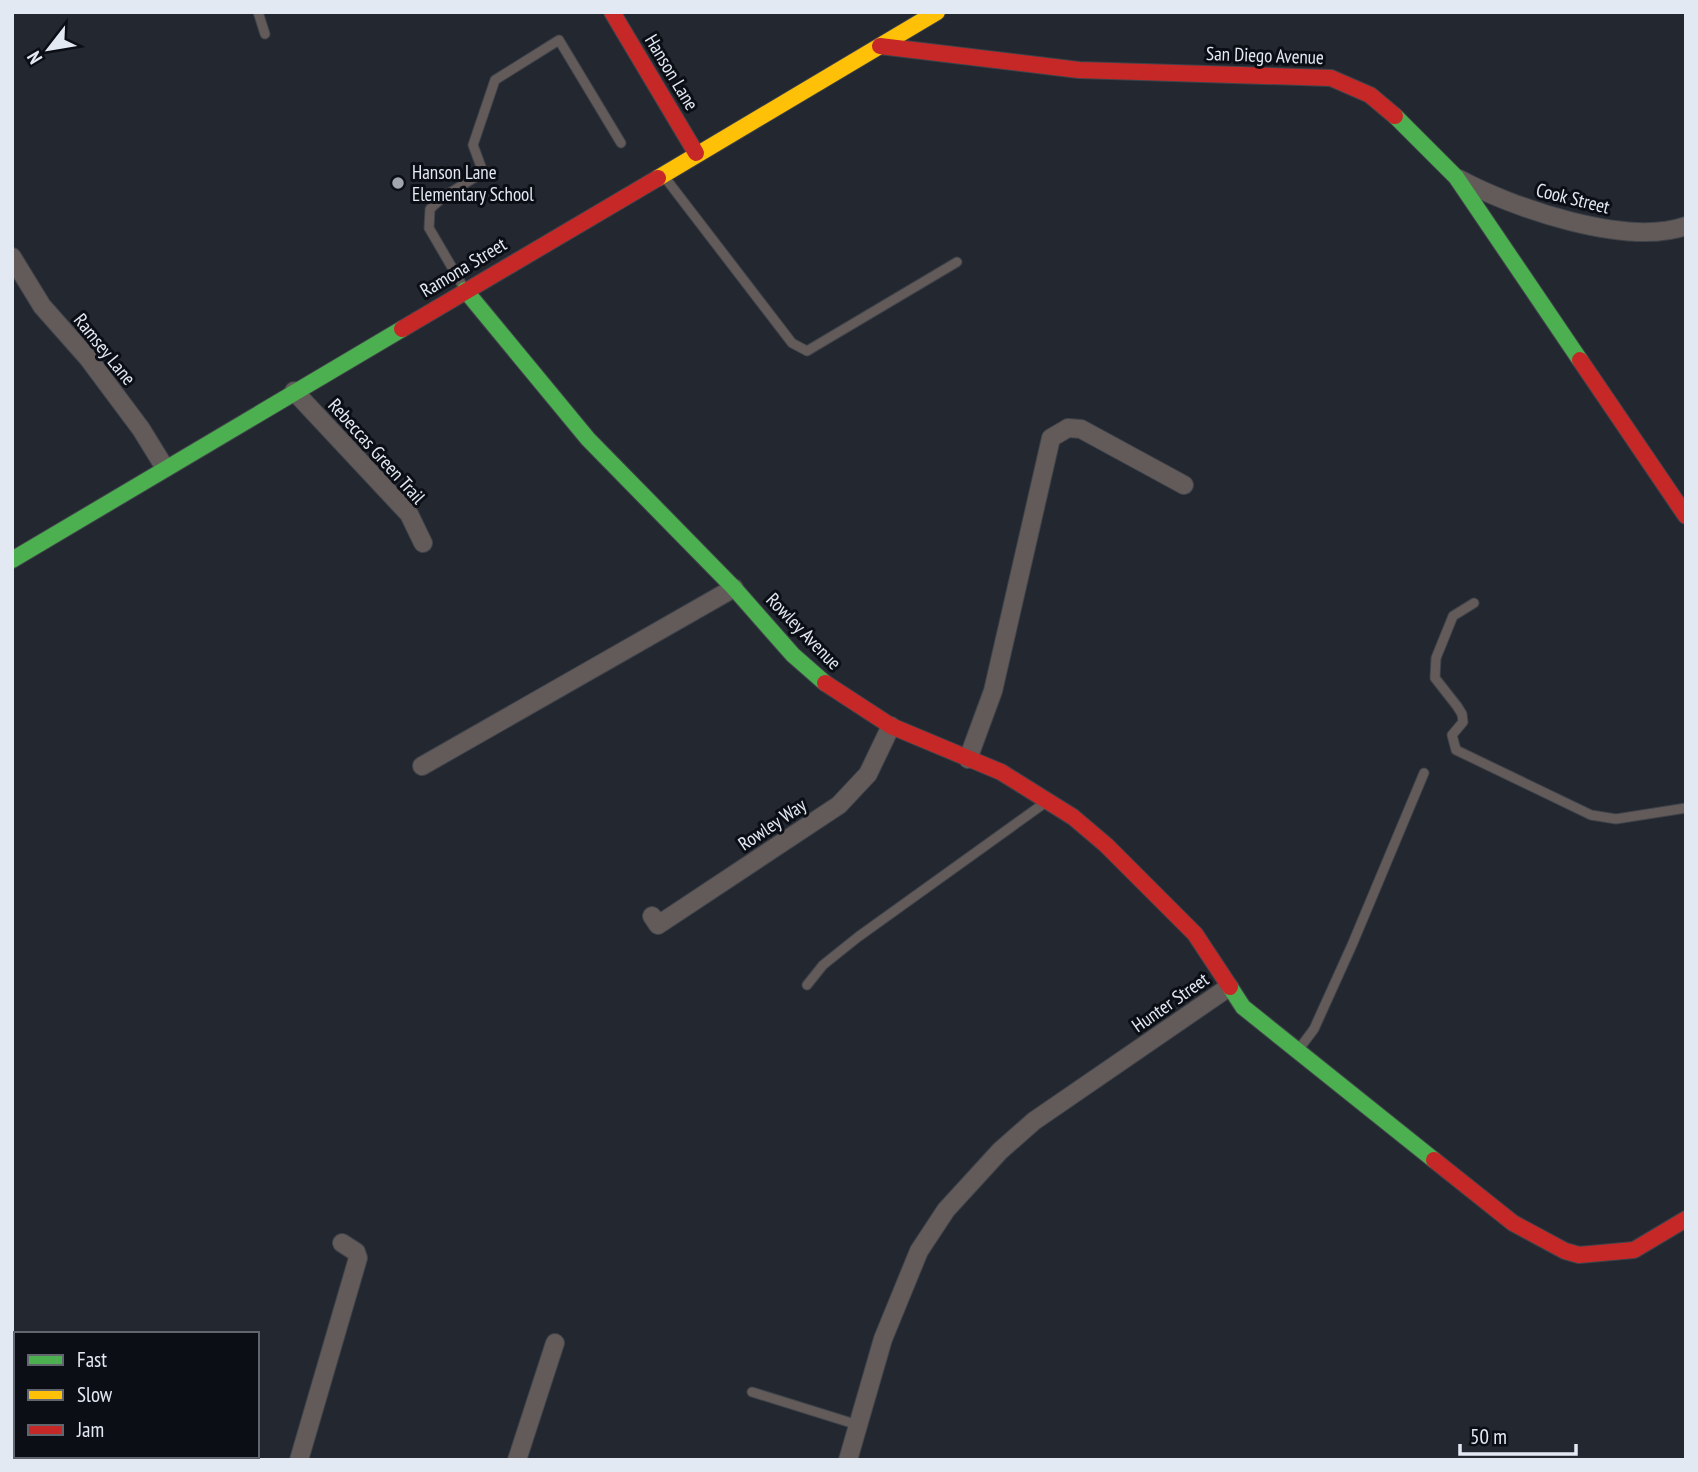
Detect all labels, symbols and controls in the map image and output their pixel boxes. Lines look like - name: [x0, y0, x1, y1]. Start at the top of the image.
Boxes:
- north arrow: [14, 14, 84, 84]
- street label: Hanson Lane: [640, 30, 704, 115]
- street label: San Diego Avenue: [1206, 41, 1324, 69]
- text: N: [21, 47, 47, 68]
- place label: Hanson Lane Elementary School: [412, 160, 534, 206]
- marker: Hanson Lane Elementary School: [390, 175, 406, 191]
- street label: Cook Street: [1534, 177, 1613, 219]
- street label: Ramona Street: [415, 231, 511, 302]
- street label: Ramsey Lane: [69, 308, 141, 390]
- street label: Rebeccas Green Trail: [323, 393, 431, 509]
- street label: Rowley Avenue: [761, 588, 847, 675]
- street label: Rowley Way: [733, 792, 811, 855]
- street label: Hunter Street: [1127, 966, 1214, 1037]
- legend: [14, 1332, 259, 1458]
- text: Fast: [77, 1346, 107, 1373]
- text: Slow: [77, 1381, 113, 1408]
- scale bar: [1460, 1412, 1576, 1456]
- text: Jam: [76, 1416, 104, 1443]
- text: 50 m: [1470, 1423, 1507, 1450]

